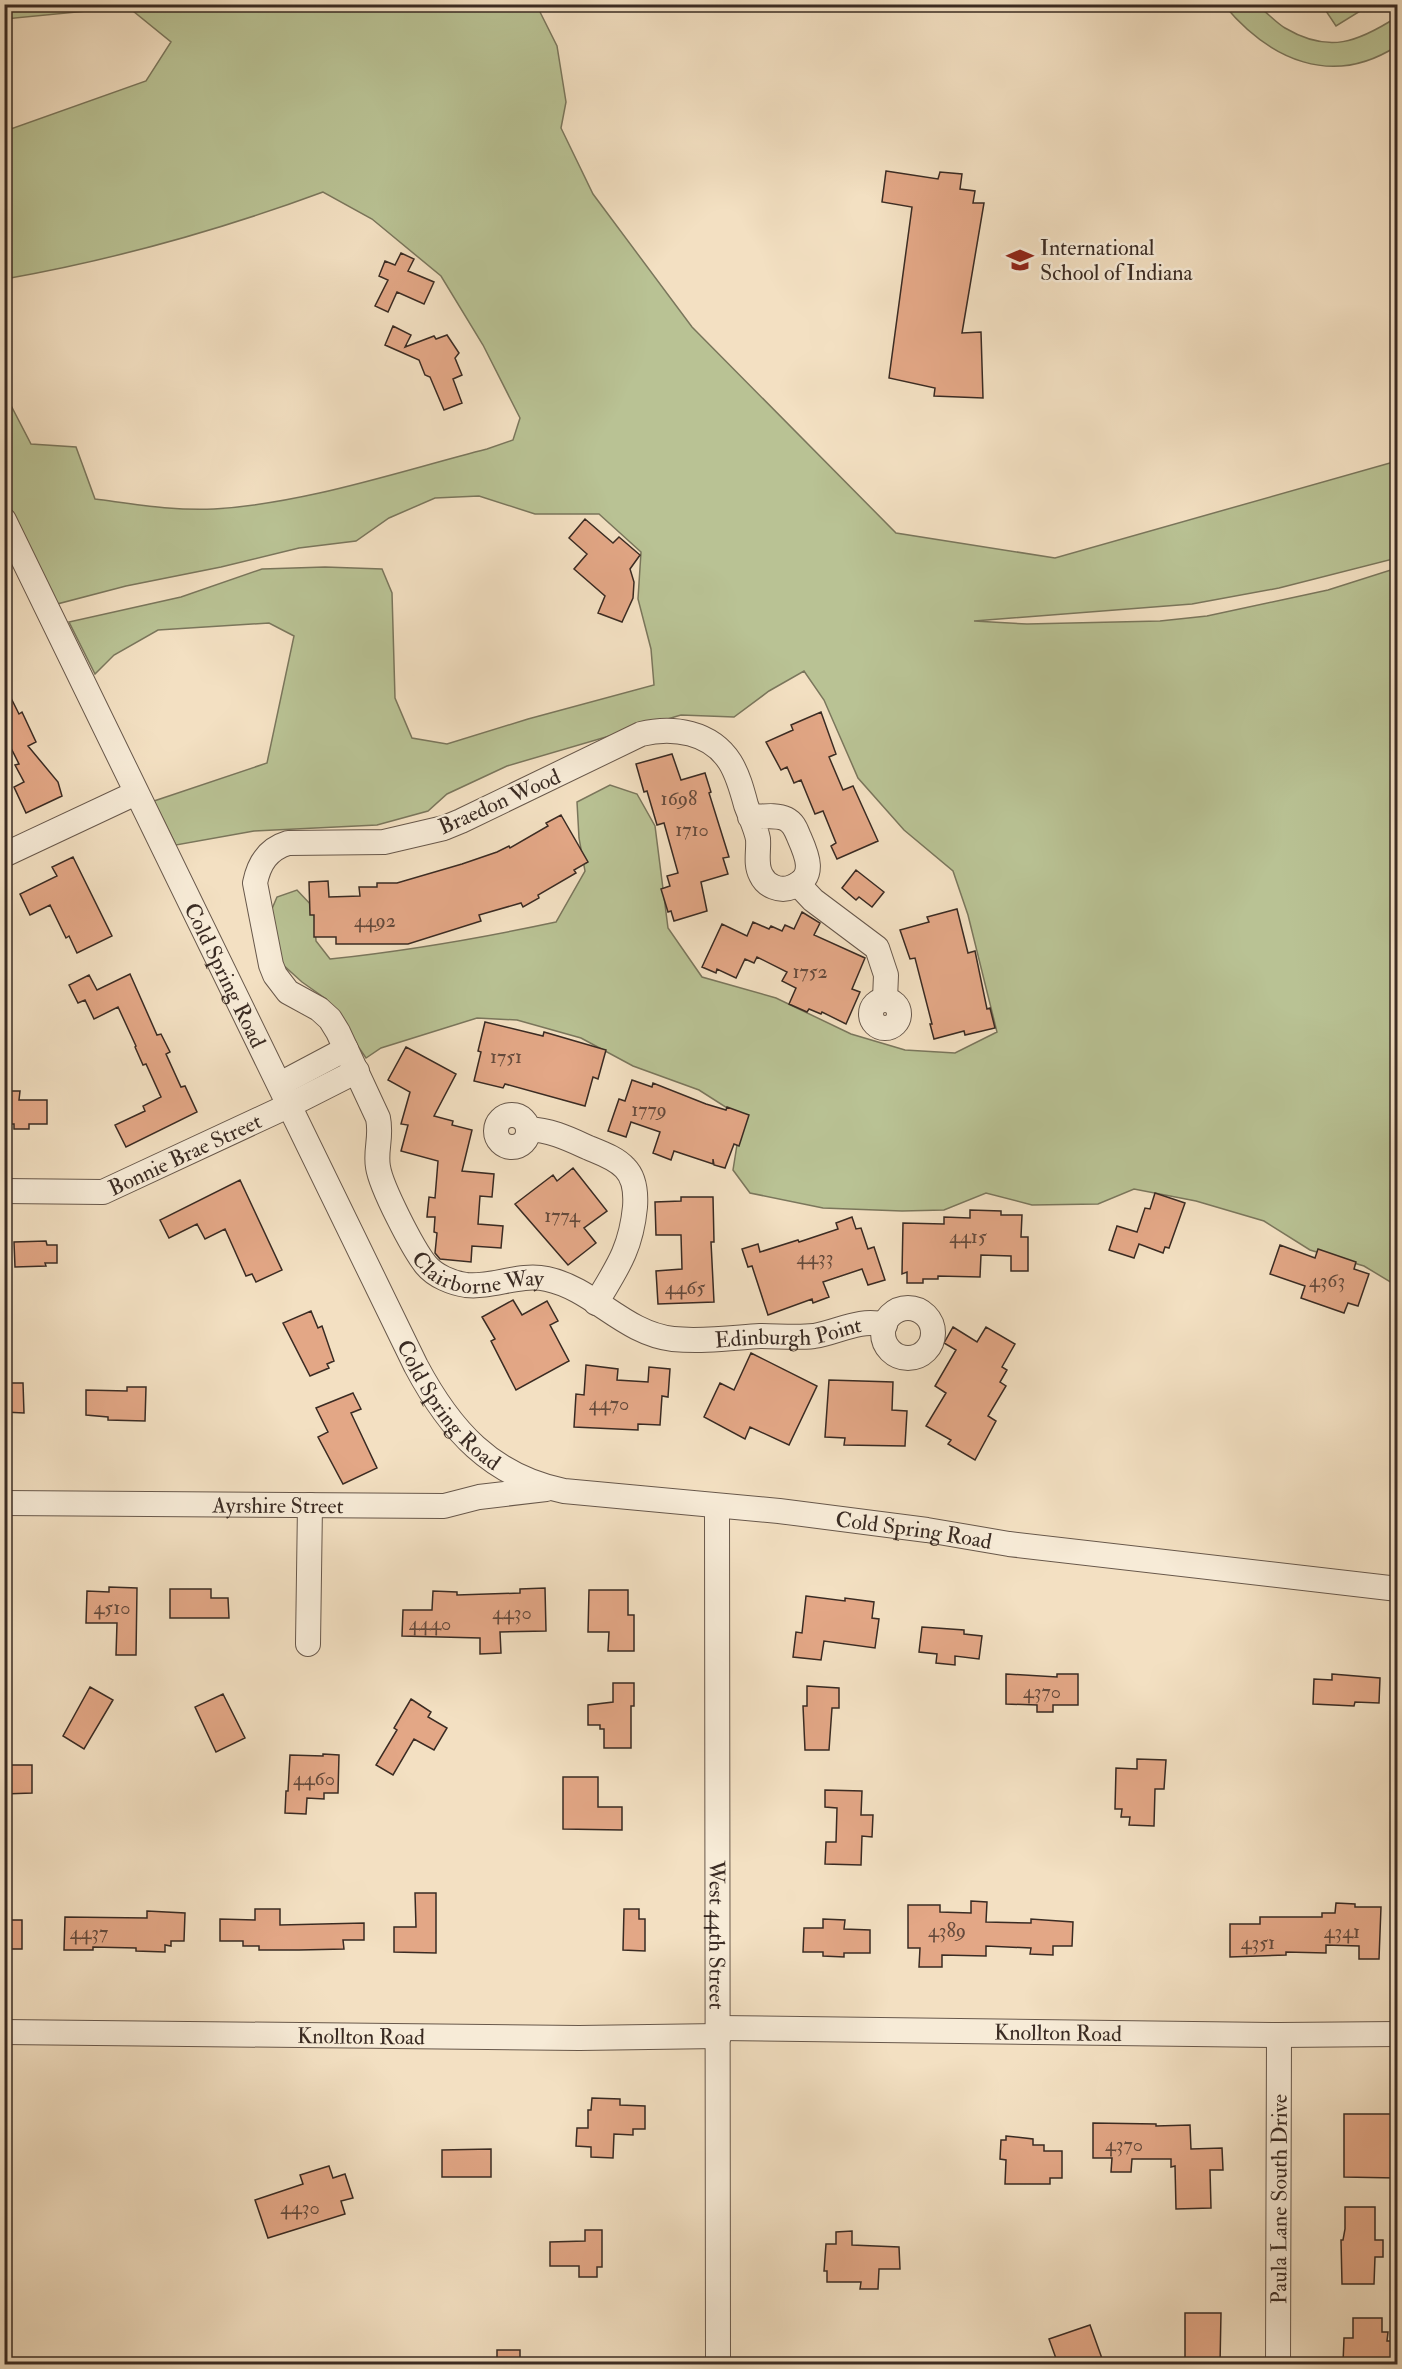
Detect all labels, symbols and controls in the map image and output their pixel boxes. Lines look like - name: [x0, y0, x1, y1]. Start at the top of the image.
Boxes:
- place label: International School of Indiana: [1040, 234, 1194, 287]
- school or university icon: International School of Indiana: [1005, 245, 1035, 275]
- street label: Braedon Wood: [434, 763, 565, 841]
- house number: 1698: [661, 786, 697, 811]
- house number: 1710: [675, 817, 709, 842]
- street label: Cold Spring Road: [178, 898, 272, 1053]
- house number: 4492: [354, 908, 396, 933]
- house number: 1752: [792, 959, 828, 984]
- house number: 1751: [490, 1044, 522, 1069]
- house number: 1779: [631, 1097, 667, 1122]
- street label: Bonnie Brae Street: [104, 1107, 266, 1203]
- house number: 1774: [544, 1203, 581, 1228]
- house number: 4415: [949, 1224, 987, 1249]
- house number: 4433: [797, 1245, 833, 1270]
- street label: Clairborne Way: [405, 1246, 545, 1301]
- house number: 4363: [1309, 1268, 1345, 1293]
- house number: 4465: [665, 1275, 705, 1300]
- street label: Edinburgh Point: [714, 1311, 864, 1354]
- street label: Cold Spring Road: [390, 1335, 506, 1477]
- house number: 4470: [589, 1391, 629, 1416]
- street label: Ayrshire Street: [211, 1491, 344, 1520]
- street label: Cold Spring Road: [834, 1505, 994, 1556]
- house number: 4510: [94, 1595, 130, 1620]
- house number: 4430: [492, 1600, 532, 1625]
- house number: 4440: [409, 1611, 451, 1636]
- house number: 4370: [1023, 1679, 1061, 1704]
- house number: 4460: [293, 1766, 335, 1791]
- street label: West 44th Street: [702, 1859, 731, 2010]
- house number: 4389: [928, 1918, 966, 1943]
- house number: 4341: [1324, 1919, 1360, 1944]
- house number: 4437: [70, 1920, 108, 1945]
- house number: 4351: [1241, 1930, 1275, 1955]
- street label: Knollton Road: [994, 2018, 1122, 2048]
- street label: Knollton Road: [297, 2022, 425, 2051]
- street label: Paula Lane South Drive: [1265, 2094, 1294, 2304]
- house number: 4370: [1105, 2132, 1143, 2157]
- house number: 4430: [280, 2195, 320, 2220]

